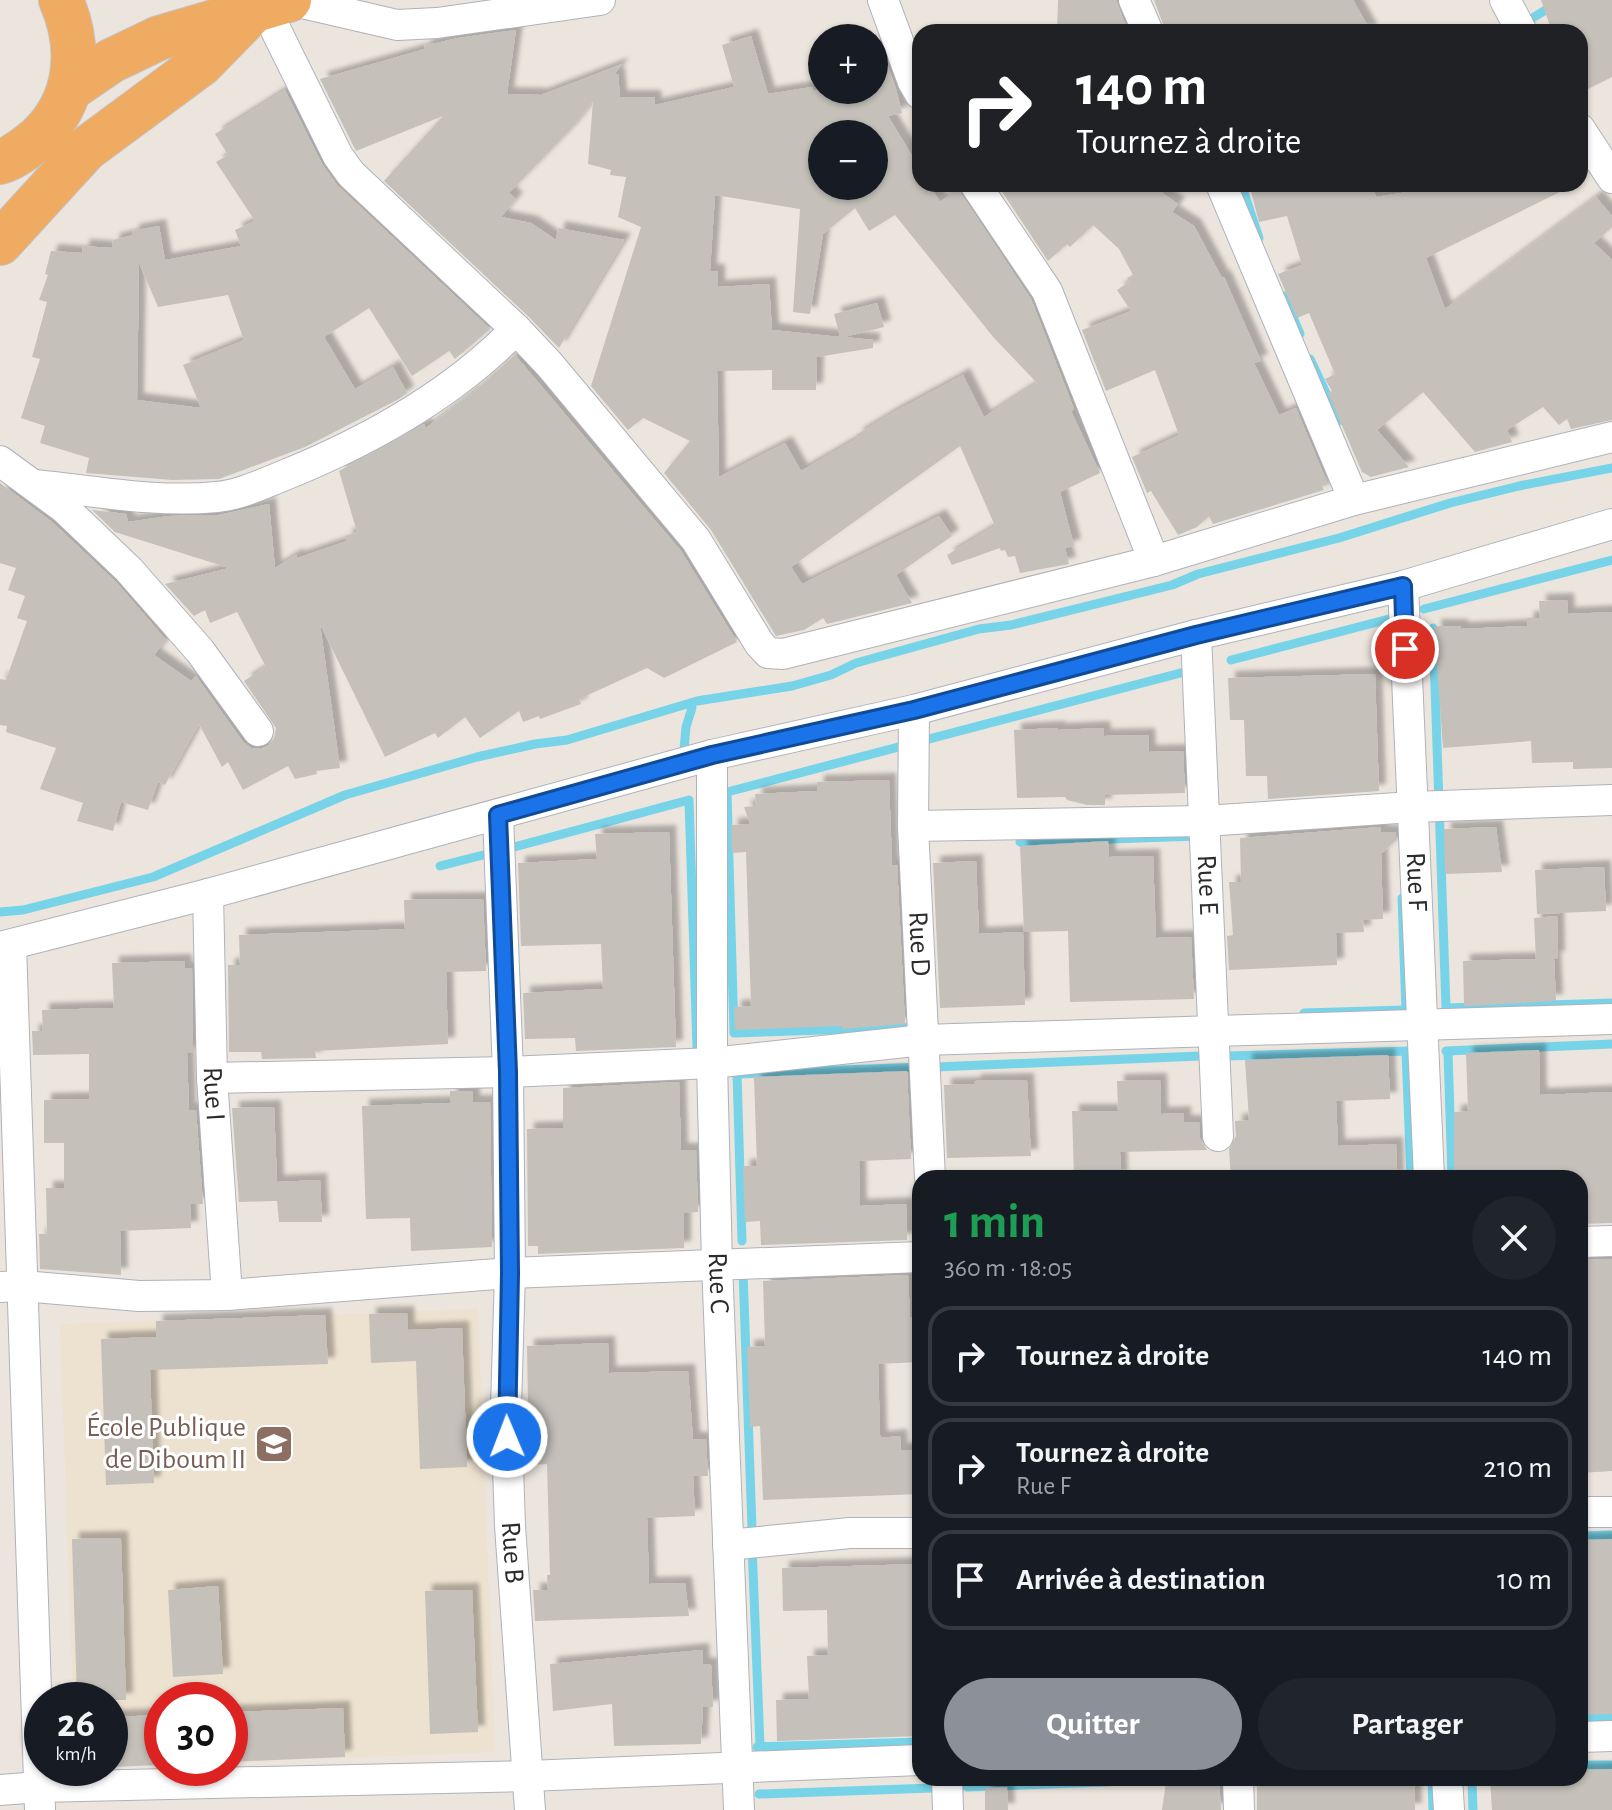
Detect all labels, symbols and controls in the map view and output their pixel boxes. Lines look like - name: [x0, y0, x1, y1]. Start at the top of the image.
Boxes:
- map controls: [808, 24, 888, 200]
- button: +: [808, 24, 888, 104]
- icon: right: [944, 56, 1048, 160]
- text: 140 m: [1076, 59, 1207, 115]
- button: −: [808, 120, 888, 200]
- text: Tournez à droite: [1076, 124, 1301, 160]
- pin: [1371, 615, 1439, 683]
- icon: arrive: [1383, 627, 1427, 671]
- street label: Rue F: [1401, 852, 1431, 913]
- street label: Rue E: [1192, 854, 1222, 915]
- street label: Rue D: [903, 911, 934, 977]
- street label: Rue I: [198, 1066, 229, 1122]
- button: close: [1472, 1196, 1556, 1280]
- text: 1 min: [944, 1199, 1045, 1247]
- street label: Rue C: [703, 1252, 733, 1314]
- text: 360 m · 18:05: [944, 1255, 1072, 1281]
- icon: right: [948, 1334, 992, 1378]
- text: Tournez à droite: [1016, 1341, 1209, 1371]
- text: 140 m: [1482, 1341, 1552, 1371]
- position arrow: [465, 1395, 549, 1479]
- place label: École Publique de Diboum II: [86, 1411, 246, 1474]
- school or university icon: École Publique de Diboum II: [253, 1423, 295, 1465]
- text: Tournez à droite: [1016, 1438, 1209, 1468]
- icon: right: [948, 1446, 992, 1490]
- text: 210 m: [1483, 1453, 1552, 1483]
- text: Rue F: [1016, 1473, 1071, 1499]
- street label: Rue B: [496, 1521, 528, 1584]
- icon: arrive: [948, 1558, 992, 1602]
- text: Arrivée à destination: [1016, 1565, 1266, 1595]
- text: 10 m: [1497, 1565, 1552, 1595]
- button: Quitter: [944, 1678, 1242, 1770]
- button: Partager: [1258, 1678, 1556, 1770]
- speed limit sign: 30: [144, 1682, 248, 1786]
- text: 26: [57, 1704, 95, 1744]
- text: km/h: [55, 1744, 97, 1764]

